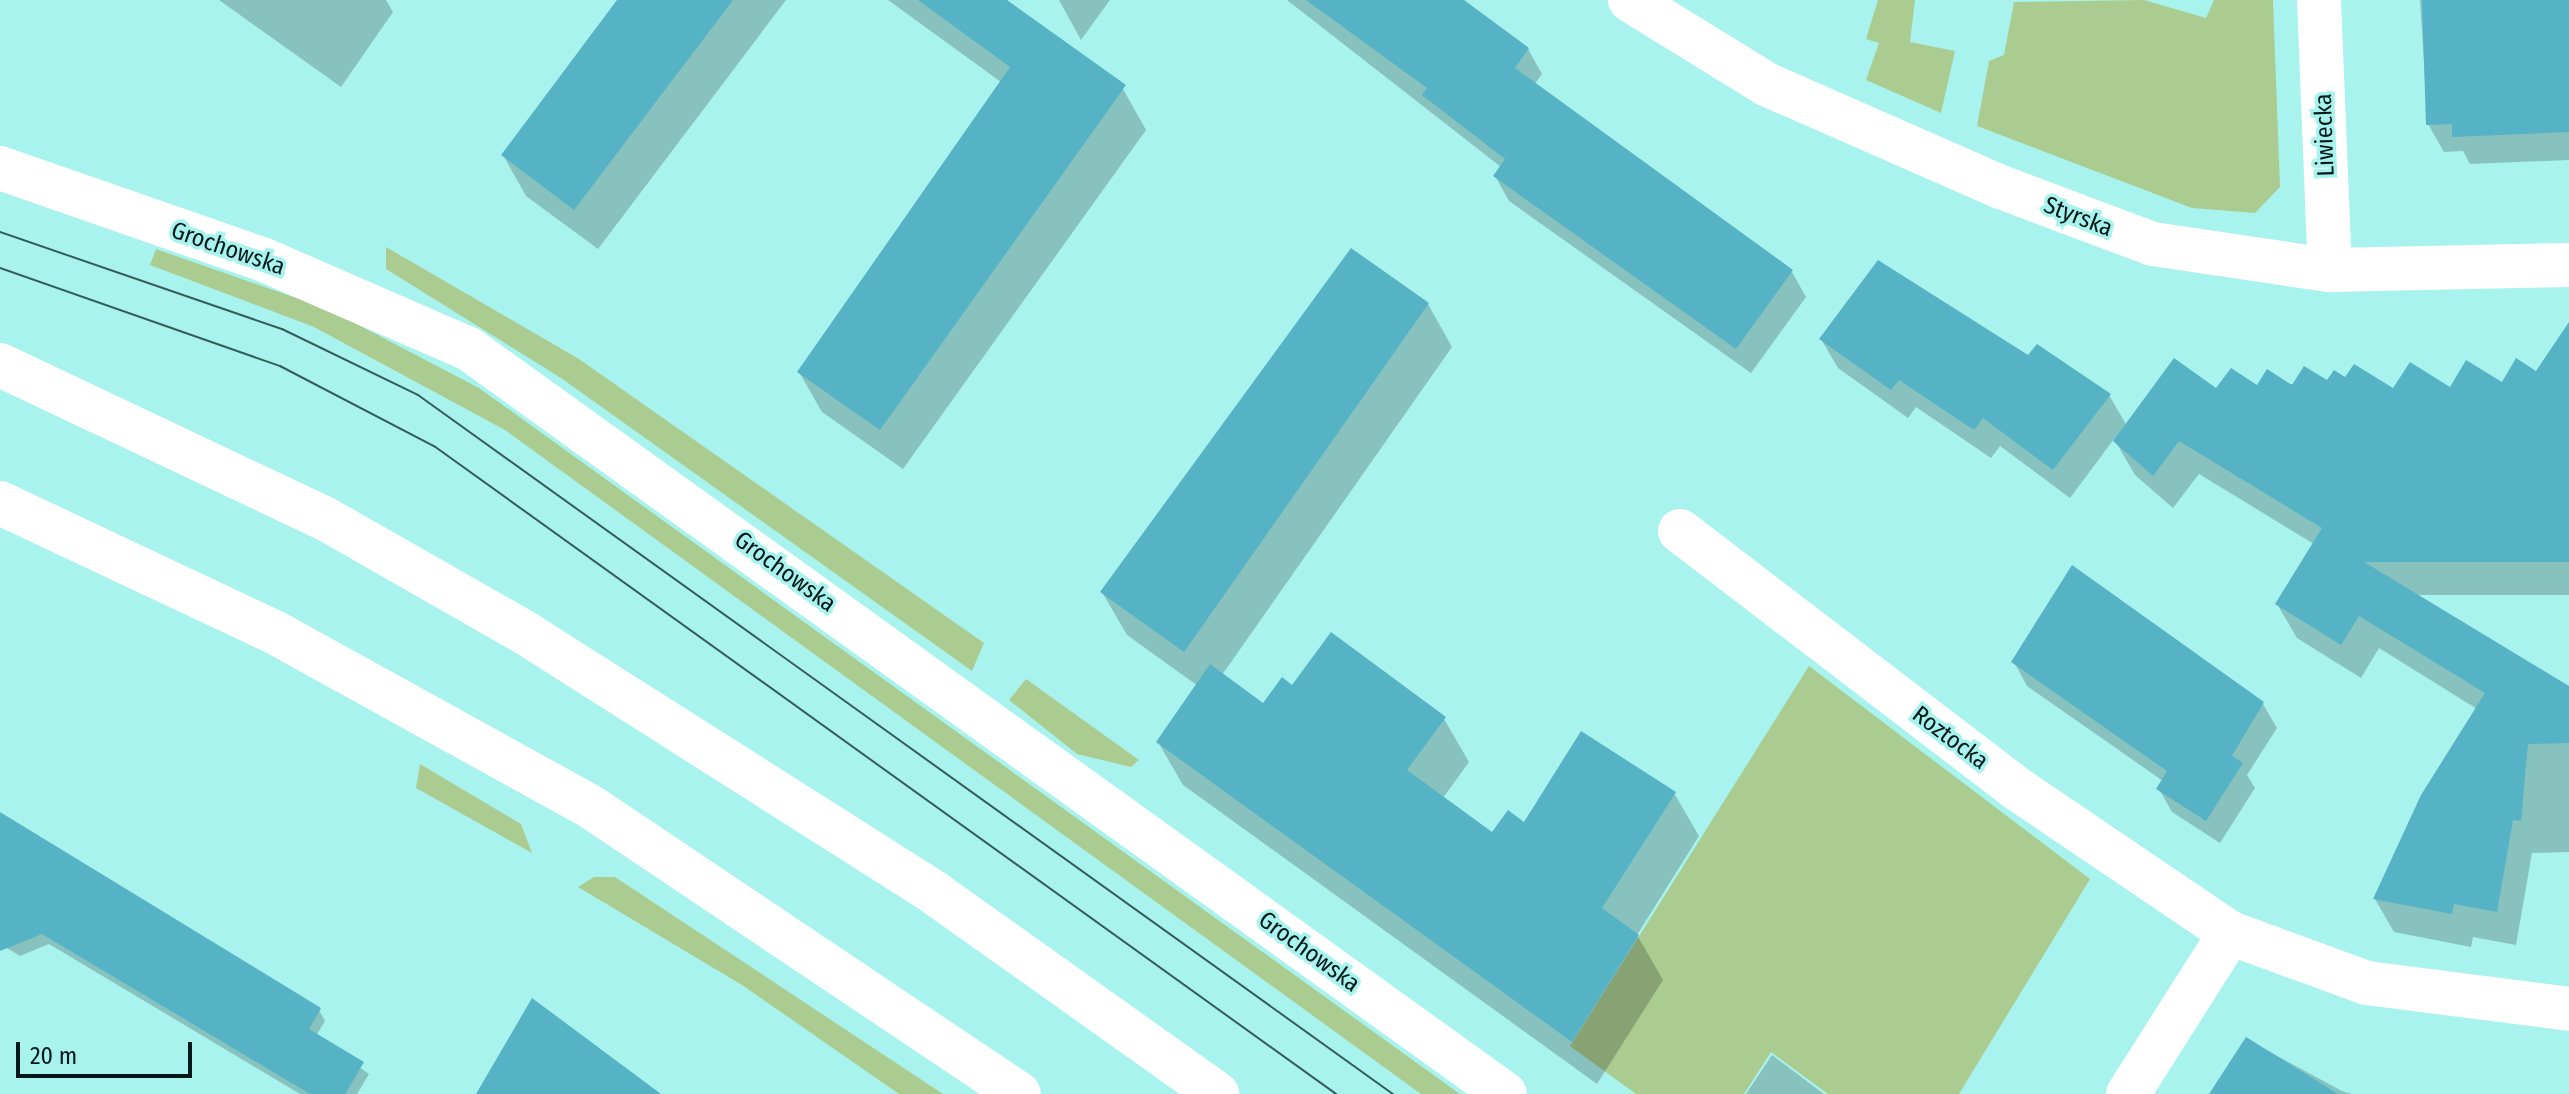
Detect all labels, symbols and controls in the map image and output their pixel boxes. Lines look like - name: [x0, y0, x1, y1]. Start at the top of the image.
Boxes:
- street label: Liwiecka: [2309, 93, 2341, 177]
- street label: Styrska: [2040, 191, 2116, 243]
- street label: Grochowska: [167, 216, 289, 282]
- street label: Grochowska: [729, 526, 841, 618]
- street label: Roztocka: [1906, 700, 1994, 776]
- street label: Grochowska: [1253, 906, 1365, 998]
- scale bar: [20, 1026, 196, 1076]
- text: 20 m: [30, 1042, 77, 1070]

